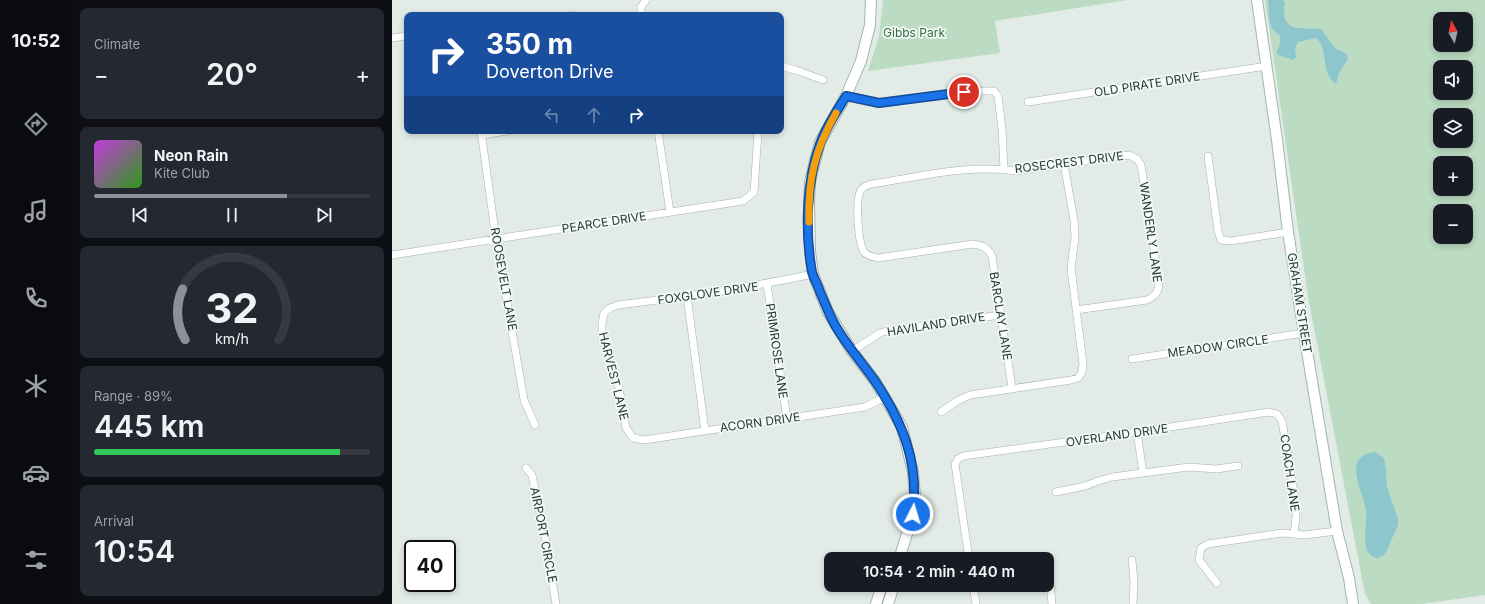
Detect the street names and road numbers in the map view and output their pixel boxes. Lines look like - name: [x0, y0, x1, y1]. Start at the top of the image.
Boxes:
- street label: OLD PIRATE DRIVE: [1093, 68, 1201, 100]
- street label: ROSECREST DRIVE: [1014, 148, 1124, 176]
- street label: WANDERLY LANE: [1137, 181, 1165, 283]
- street label: PEARCE DRIVE: [561, 208, 647, 236]
- street label: ROOSEVELT LANE: [488, 226, 520, 332]
- street label: GRAHAM STREET: [1285, 252, 1315, 355]
- street label: BARCLAY LANE: [987, 271, 1015, 361]
- street label: FOXGLOVE DRIVE: [657, 278, 759, 308]
- street label: PRIMROSE LANE: [763, 302, 791, 400]
- street label: HAVILAND DRIVE: [886, 309, 986, 339]
- street label: HARVEST LANE: [596, 330, 632, 422]
- street label: MEADOW CIRCLE: [1167, 331, 1269, 361]
- street label: ACORN DRIVE: [719, 409, 801, 435]
- street label: OVERLAND DRIVE: [1065, 420, 1169, 450]
- street label: COACH LANE: [1277, 433, 1303, 513]
- street label: AIRPORT CIRCLE: [527, 486, 561, 584]

